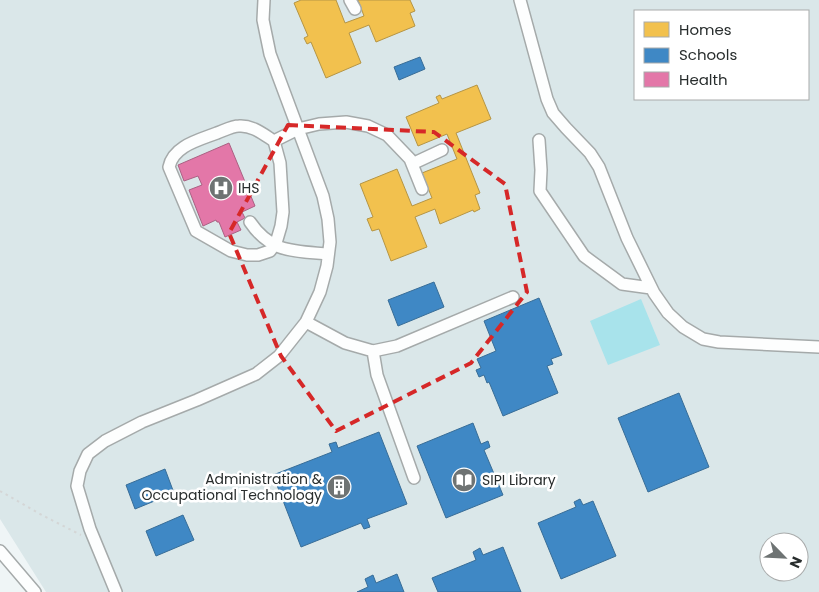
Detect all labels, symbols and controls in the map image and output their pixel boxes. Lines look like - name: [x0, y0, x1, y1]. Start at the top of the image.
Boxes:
- legend: [634, 10, 809, 100]
- text: Homes: [679, 19, 732, 40]
- text: Schools: [679, 44, 737, 65]
- text: Health: [679, 69, 728, 90]
- hospital icon: IHS: [208, 175, 234, 201]
- place label: IHS: [238, 178, 259, 198]
- library icon: SIPI Library: [451, 467, 477, 493]
- place label: Administration & Occupational Technology: [142, 469, 323, 505]
- place label: SIPI Library: [482, 470, 556, 490]
- building icon: Administration & Occupational Technology: [326, 474, 352, 500]
- north arrow: [759, 532, 809, 582]
- text: N: [785, 553, 807, 571]

